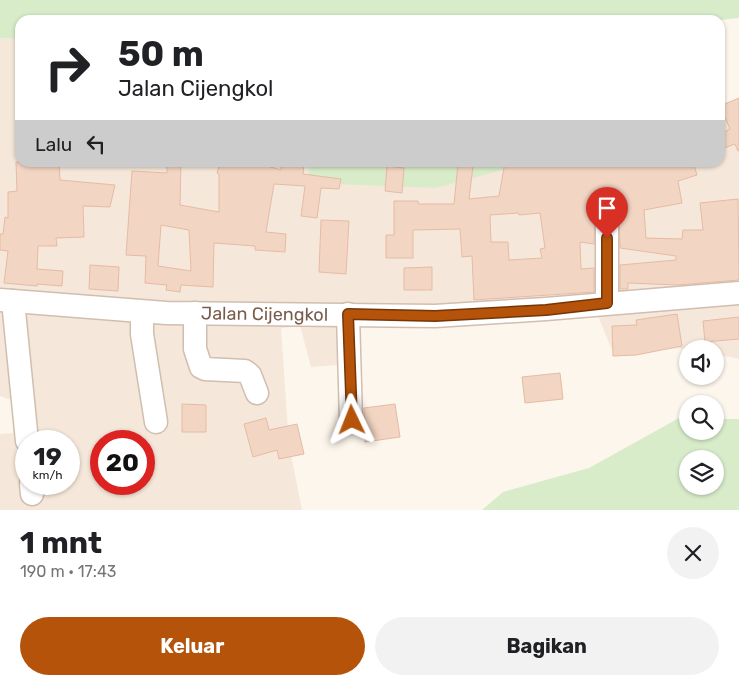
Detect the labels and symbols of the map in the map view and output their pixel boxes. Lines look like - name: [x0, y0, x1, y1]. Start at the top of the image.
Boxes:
- pin: [586, 187, 628, 238]
- street label: Jalan Cijengkol: [201, 302, 328, 326]
- position arrow: [325, 393, 377, 445]
- speed limit sign: 20: [90, 430, 155, 495]

